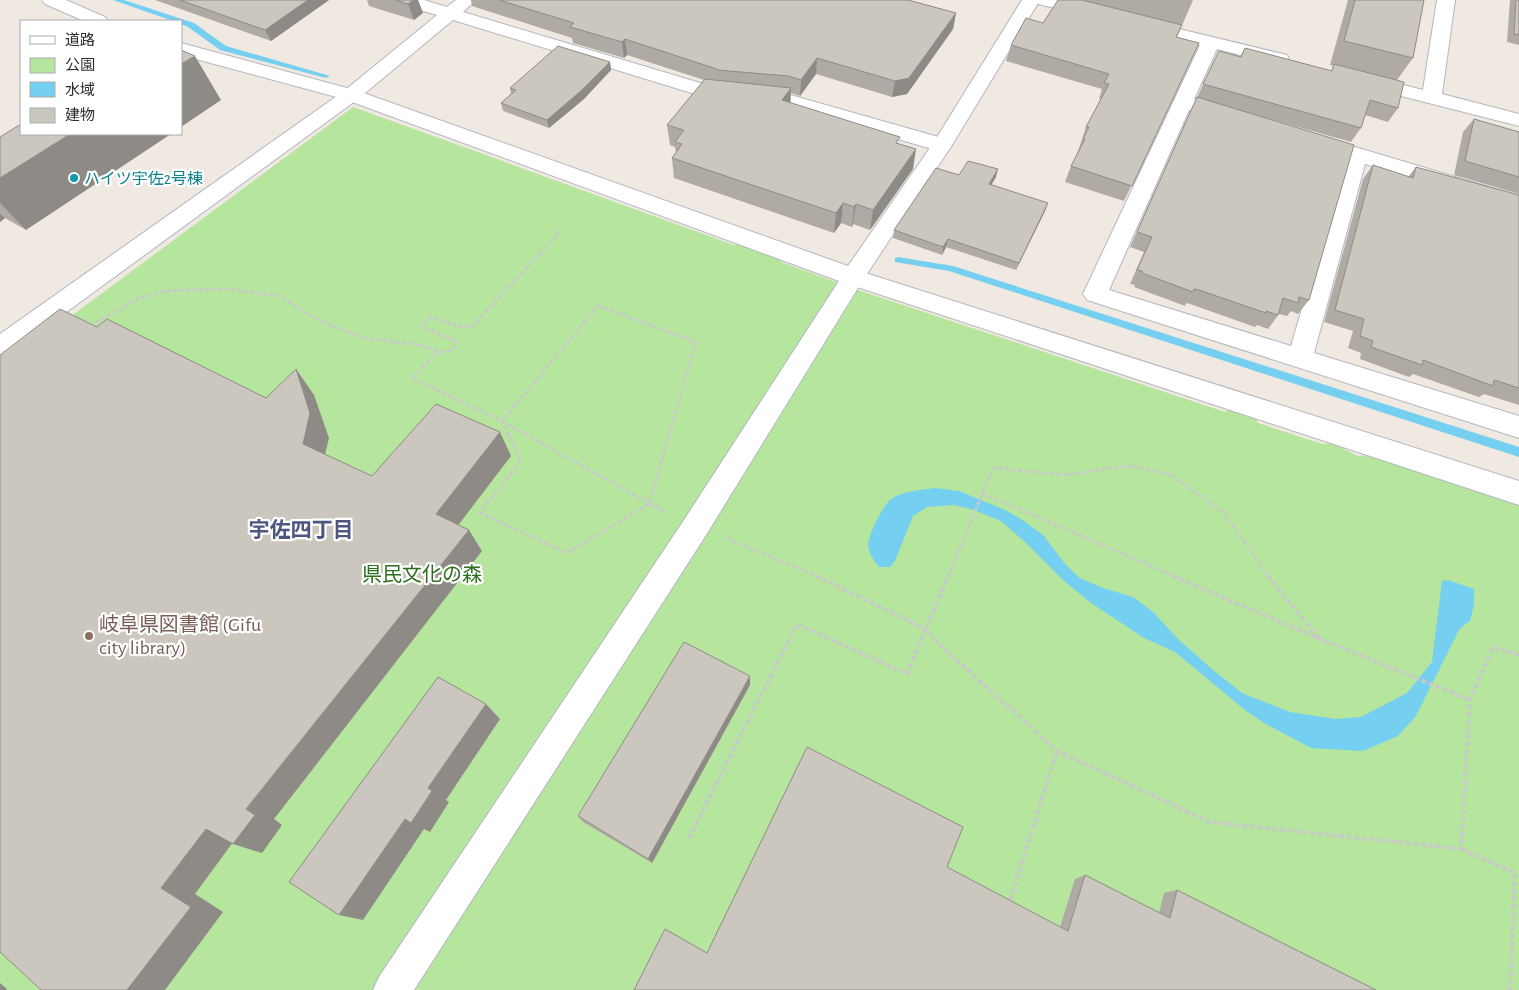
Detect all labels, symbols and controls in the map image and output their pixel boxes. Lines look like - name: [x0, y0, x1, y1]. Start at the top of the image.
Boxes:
- legend: [20, 20, 182, 135]
- text: 道路: [65, 32, 95, 48]
- text: 公園: [65, 57, 95, 73]
- text: 水域: [65, 82, 95, 98]
- text: 建物: [65, 107, 95, 123]
- place label: ハイツ宇佐2号棟: [84, 170, 203, 187]
- marker: ハイツ宇佐2号棟: [68, 172, 80, 184]
- district label: 宇佐四丁目: [249, 519, 354, 541]
- park label: 県民文化の森: [362, 564, 482, 585]
- place label: 岐阜県図書館 (Gifu city library): [99, 613, 261, 658]
- marker: 岐阜県図書館 (Gifu city library): [83, 630, 95, 642]

